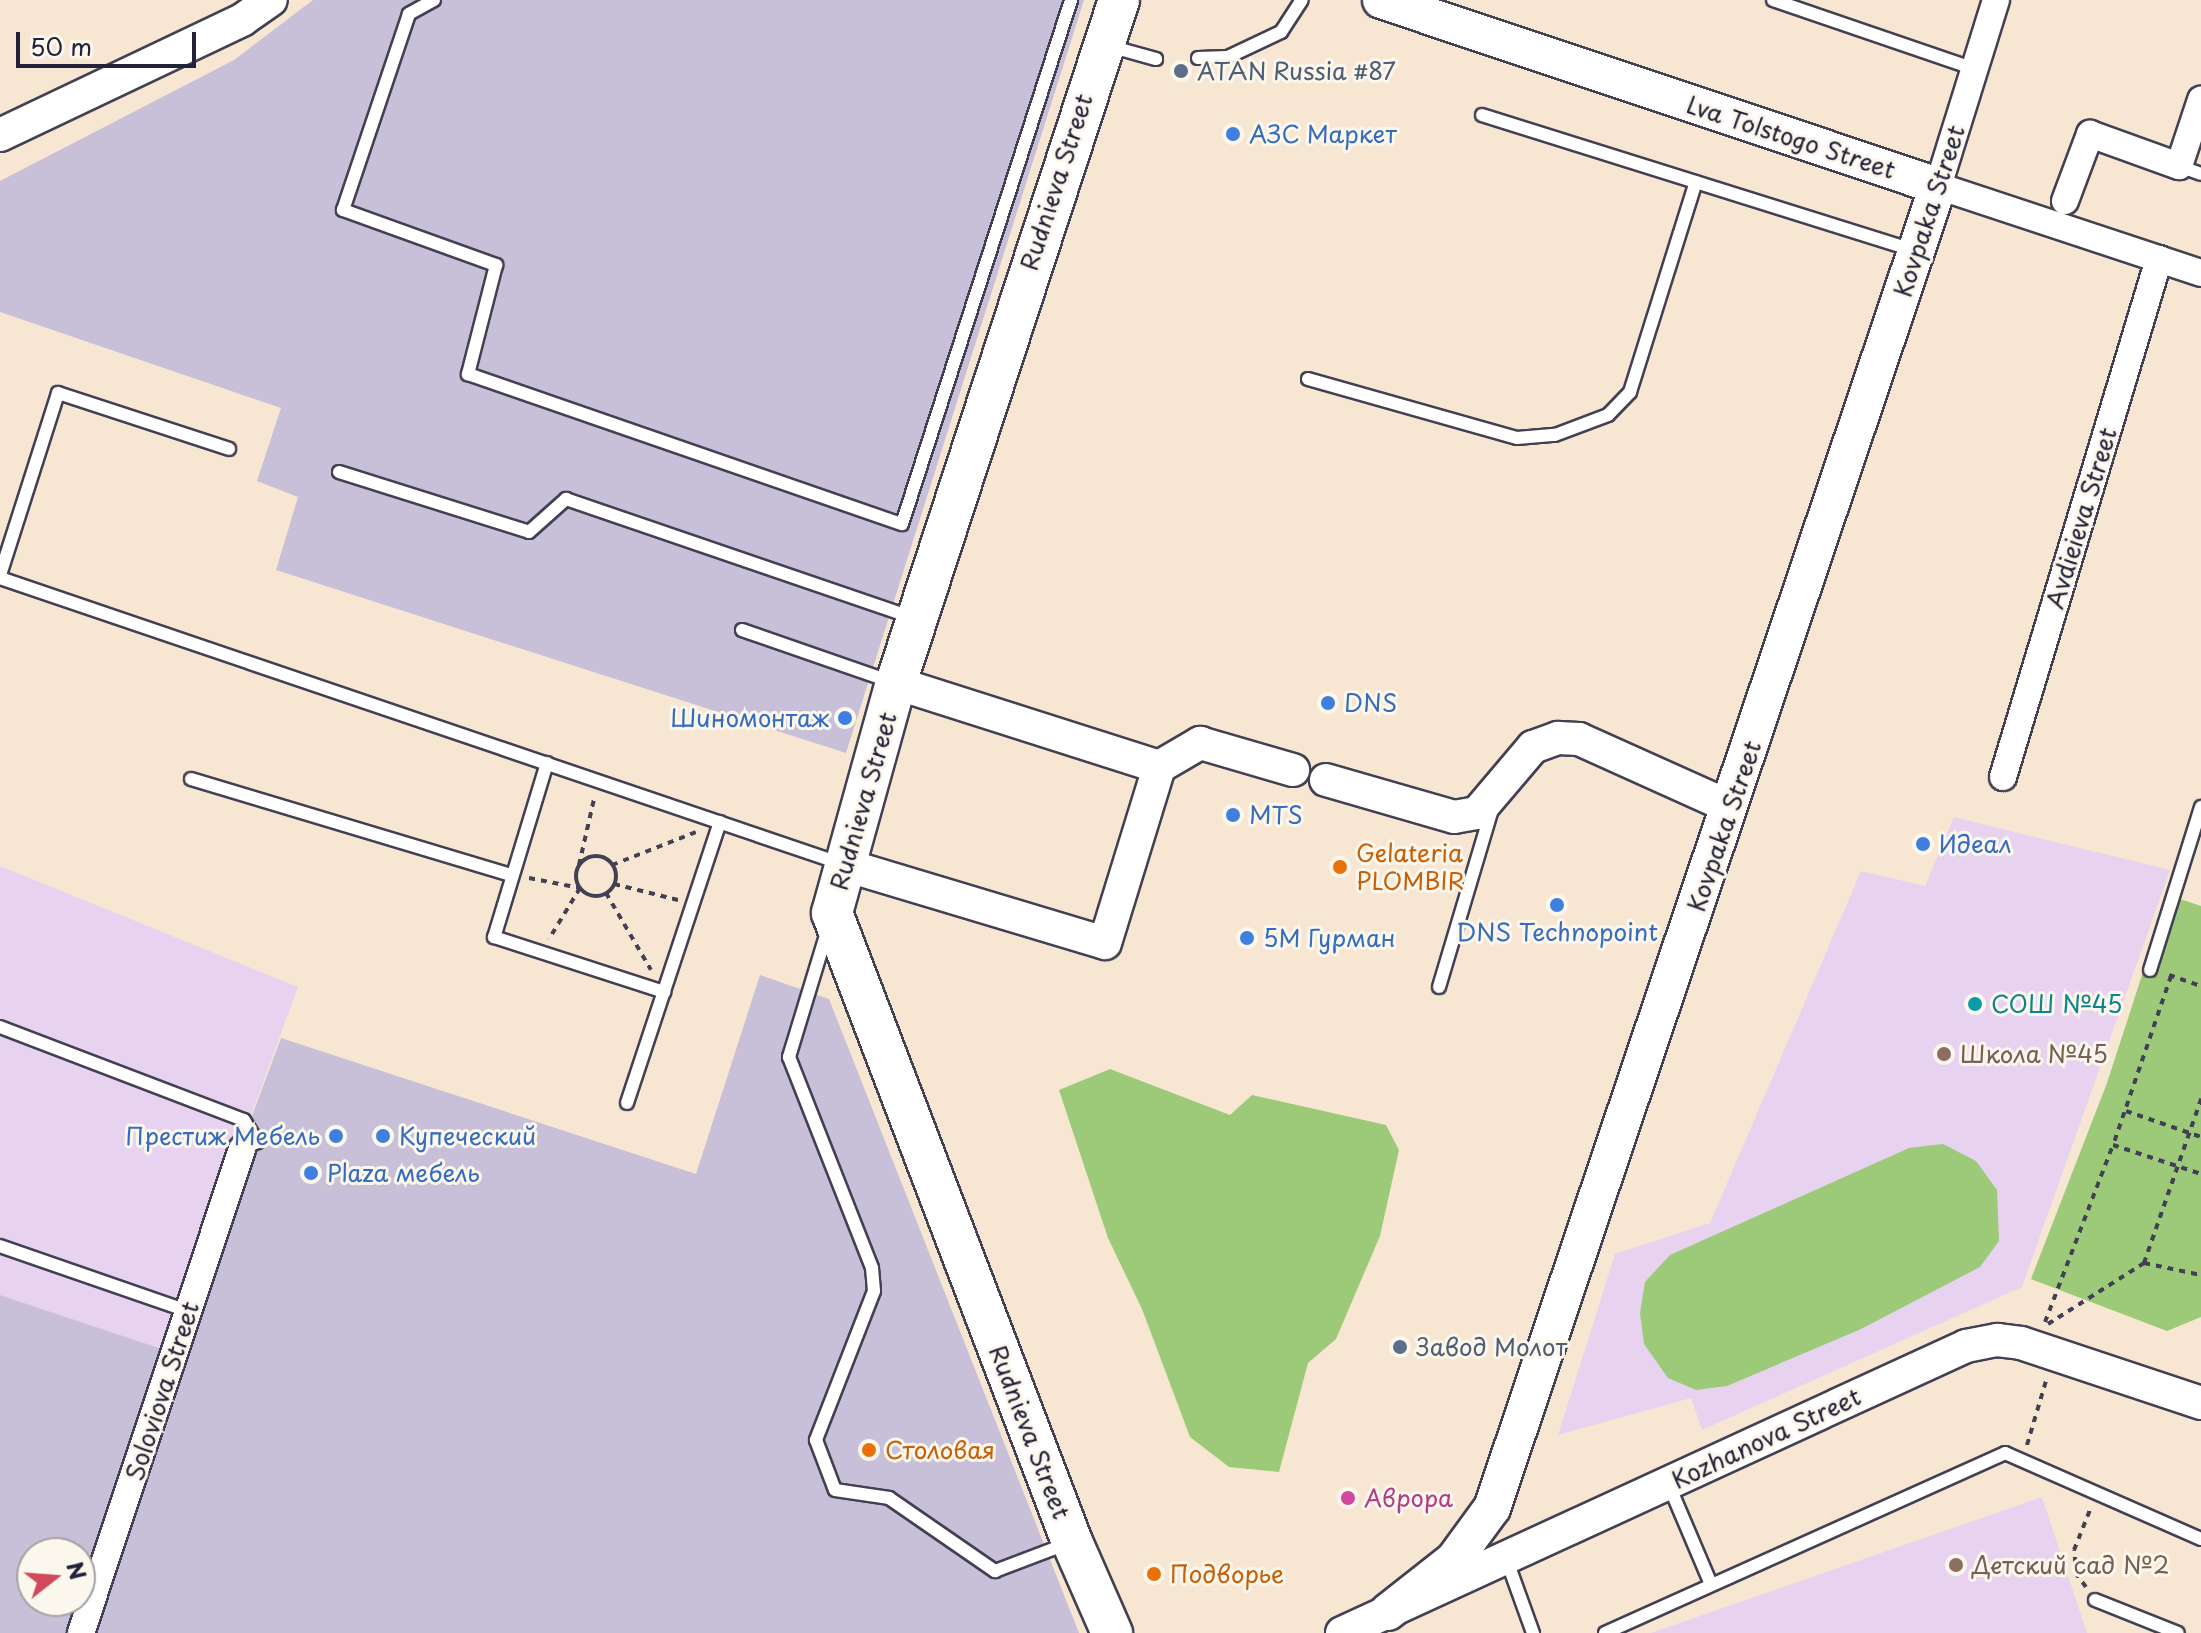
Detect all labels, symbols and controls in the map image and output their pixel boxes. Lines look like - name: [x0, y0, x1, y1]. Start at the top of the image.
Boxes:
- scale bar: [20, 16, 200, 66]
- text: 50 m: [30, 28, 92, 64]
- place label: ATAN Russia #87: [1197, 57, 1395, 85]
- marker: ATAN Russia #87: [1172, 62, 1190, 80]
- street label: Lva Tolstogo Street: [1682, 89, 1900, 185]
- street label: Rudnieva Street: [1014, 90, 1098, 274]
- place label: АЗС Маркет: [1249, 120, 1399, 148]
- street label: Kovpaka Street: [1888, 121, 1970, 301]
- marker: АЗС Маркет: [1224, 125, 1242, 143]
- street label: Avdieieva Street: [2039, 423, 2123, 613]
- place label: DNS: [1344, 689, 1397, 717]
- marker: DNS: [1319, 694, 1337, 712]
- place label: Шиномонтаж: [670, 704, 829, 732]
- street label: Rudnieva Street: [824, 708, 902, 894]
- marker: Шиномонтаж: [836, 709, 854, 727]
- street label: Kovpaka Street: [1681, 737, 1767, 915]
- place label: MTS: [1249, 801, 1303, 829]
- marker: MTS: [1224, 806, 1242, 824]
- place label: Идеал: [1939, 830, 2011, 858]
- marker: Идеал: [1914, 835, 1932, 853]
- place label: Gelateria PLOMBIR: [1356, 839, 1464, 895]
- marker: Gelateria PLOMBIR: [1331, 858, 1349, 876]
- marker: DNS Technopoint: [1548, 896, 1566, 914]
- place label: DNS Technopoint: [1458, 918, 1656, 946]
- place label: 5М Гурман: [1263, 924, 1396, 952]
- marker: 5М Гурман: [1238, 929, 1256, 947]
- place label: СОШ №45: [1991, 990, 2123, 1018]
- marker: СОШ №45: [1966, 995, 1984, 1013]
- place label: Школа №45: [1960, 1040, 2109, 1068]
- marker: Школа №45: [1935, 1045, 1953, 1063]
- place label: Престиж Мебель: [127, 1122, 320, 1150]
- place label: Купеческий: [399, 1122, 536, 1150]
- marker: Престиж Мебель: [327, 1127, 345, 1145]
- marker: Купеческий: [374, 1127, 392, 1145]
- place label: Plaza мебель: [327, 1159, 481, 1187]
- marker: Plaza мебель: [302, 1164, 320, 1182]
- street label: Soloviova Street: [119, 1297, 205, 1485]
- place label: Завод Молот: [1416, 1333, 1567, 1361]
- marker: Завод Молот: [1391, 1338, 1409, 1356]
- street label: Rudnieva Street: [983, 1341, 1077, 1523]
- street label: Kozhanova Street: [1667, 1382, 1865, 1494]
- place label: Столовая: [885, 1436, 995, 1464]
- marker: Столовая: [860, 1441, 878, 1459]
- place label: Аврора: [1364, 1484, 1453, 1512]
- marker: Аврора: [1339, 1489, 1357, 1507]
- north arrow: [16, 1537, 96, 1617]
- place label: Детский сад №2: [1972, 1551, 2171, 1579]
- marker: Детский сад №2: [1947, 1556, 1965, 1574]
- text: N: [59, 1557, 96, 1584]
- place label: Подворье: [1170, 1560, 1284, 1588]
- marker: Подворье: [1145, 1565, 1163, 1583]

